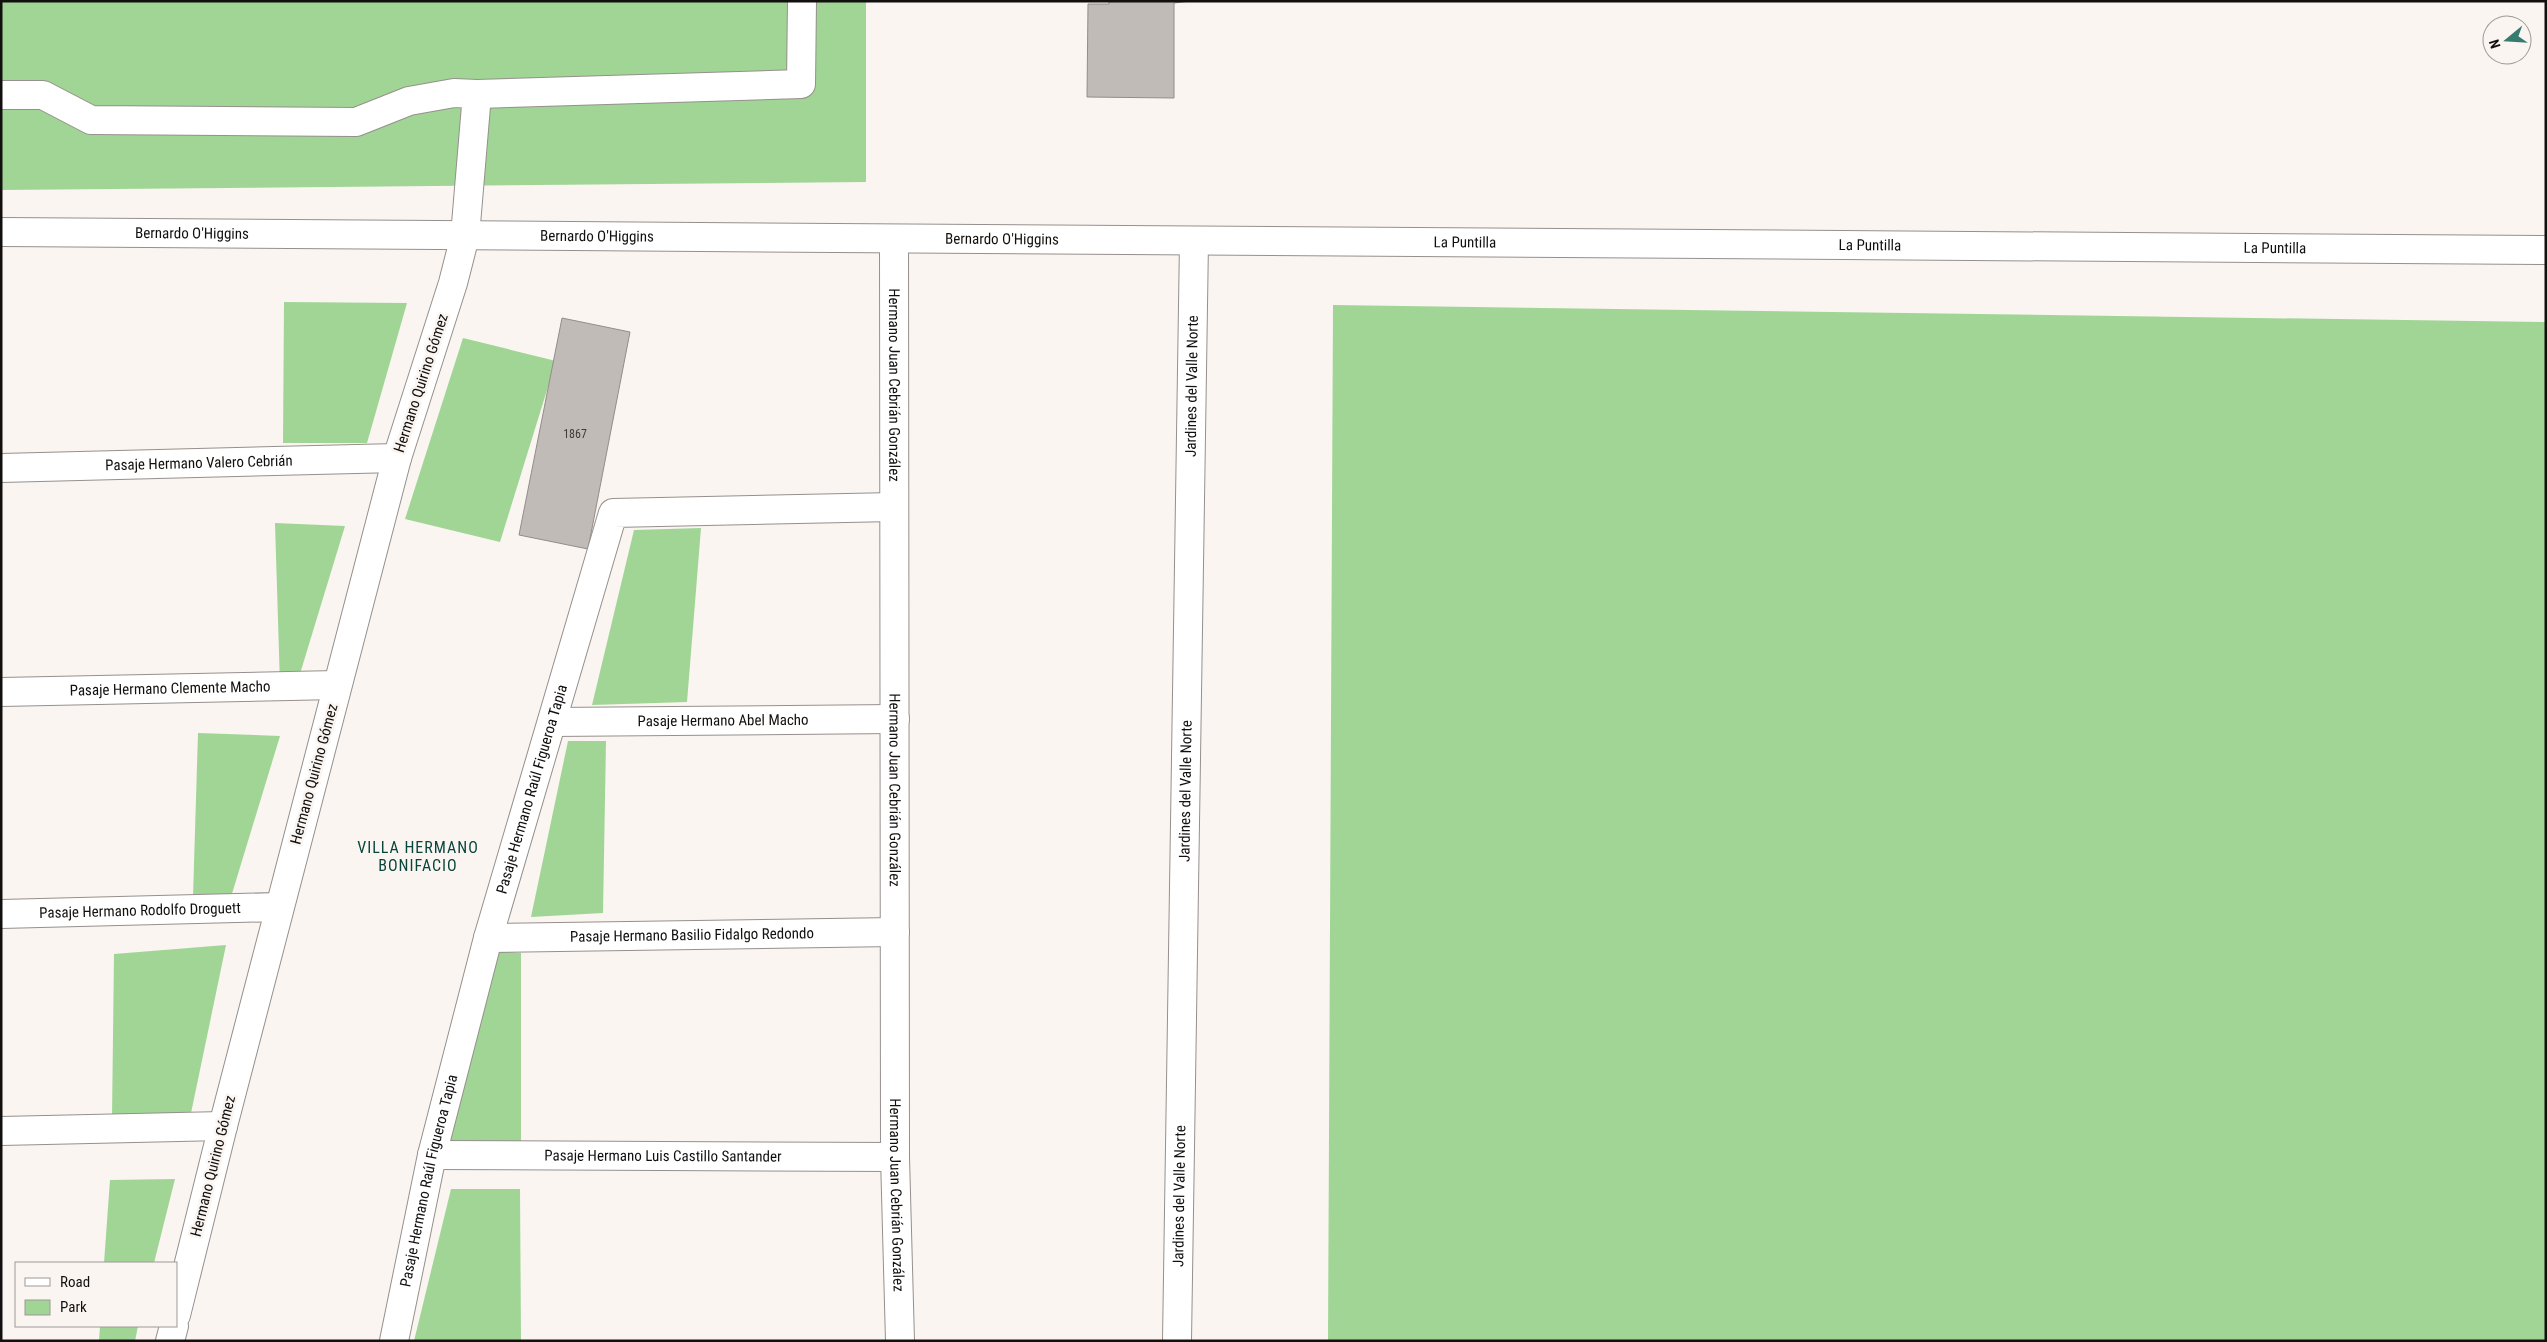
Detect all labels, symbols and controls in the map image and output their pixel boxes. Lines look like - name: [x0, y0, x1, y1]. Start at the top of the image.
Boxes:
- north arrow: [2482, 15, 2532, 65]
- text: N: [2486, 37, 2504, 51]
- street label: Bernardo O'Higgins: [135, 224, 249, 243]
- street label: Bernardo O'Higgins: [540, 227, 654, 246]
- street label: Bernardo O'Higgins: [945, 230, 1059, 248]
- street label: La Puntilla: [1434, 233, 1496, 252]
- street label: La Puntilla: [1839, 236, 1901, 254]
- street label: La Puntilla: [2244, 239, 2306, 257]
- street label: Hermano Juan Cebrián González: [885, 288, 903, 482]
- street label: Hermano Quirino Gómez: [390, 311, 452, 455]
- street label: Jardines del Valle Norte: [1182, 315, 1202, 457]
- house number: 1867: [563, 427, 587, 441]
- street label: Pasaje Hermano Valero Cebrián: [105, 452, 293, 474]
- street label: Pasaje Hermano Clemente Macho: [69, 677, 271, 700]
- street label: Pasaje Hermano Raúl Figueroa Tapia: [492, 683, 571, 896]
- street label: Hermano Juan Cebrián González: [885, 693, 904, 887]
- street label: Hermano Quirino Gómez: [287, 702, 341, 846]
- street label: Pasaje Hermano Abel Macho: [637, 711, 809, 730]
- street label: Jardines del Valle Norte: [1175, 720, 1196, 862]
- district label: VILLA HERMANO BONIFACIO: [357, 838, 479, 875]
- street label: Pasaje Hermano Rodolfo Droguett: [39, 899, 241, 922]
- street label: Pasaje Hermano Basilio Fidalgo Redondo: [570, 924, 814, 946]
- street label: Pasaje Hermano Raúl Figueroa Tapia: [396, 1073, 461, 1289]
- street label: Hermano Quirino Gómez: [187, 1094, 239, 1238]
- street label: Hermano Juan Cebrián González: [886, 1098, 908, 1292]
- street label: Jardines del Valle Norte: [1169, 1125, 1189, 1267]
- street label: Pasaje Hermano Luis Castillo Santander: [544, 1146, 782, 1166]
- legend: [15, 1262, 178, 1327]
- text: Road: [60, 1273, 90, 1291]
- text: Park: [60, 1298, 87, 1316]

